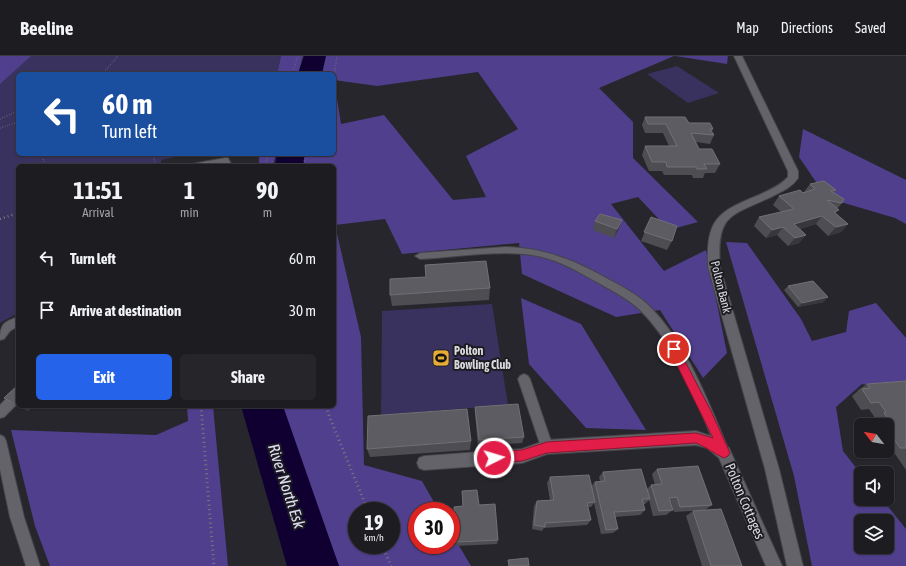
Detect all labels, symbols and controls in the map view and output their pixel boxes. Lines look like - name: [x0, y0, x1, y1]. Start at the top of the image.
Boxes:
- text: Beeline: [20, 17, 73, 39]
- text: Map: [736, 20, 759, 36]
- text: Directions: [781, 20, 833, 36]
- text: Saved: [855, 20, 886, 36]
- icon: left: [36, 88, 88, 140]
- text: 60 m: [102, 88, 152, 120]
- text: Turn left: [102, 121, 157, 142]
- text: 11:51: [73, 177, 123, 204]
- text: 1: [184, 177, 195, 204]
- text: 90: [256, 177, 279, 204]
- text: Arrival: [82, 205, 114, 220]
- text: min: [180, 205, 199, 220]
- text: m: [263, 205, 272, 220]
- icon: left: [36, 247, 58, 269]
- text: Turn left: [70, 250, 116, 267]
- text: 60 m: [289, 250, 316, 267]
- street label: Polton Bank: [708, 259, 734, 315]
- icon: arrive: [36, 299, 58, 321]
- text: Arrive at destination: [70, 302, 181, 319]
- text: 30 m: [289, 302, 316, 319]
- pin: [657, 332, 691, 366]
- icon: arrive: [663, 338, 685, 360]
- place label: Polton Bowling Club: [454, 344, 511, 372]
- sports icon: Polton Bowling Club: [431, 348, 451, 368]
- button: Exit: [36, 354, 172, 400]
- button: Share: [180, 354, 316, 400]
- north arrow: [854, 418, 894, 458]
- map controls: [854, 418, 894, 554]
- position arrow: [473, 437, 515, 479]
- water label: River North Esk: [265, 441, 309, 531]
- street label: Polton Cottages: [722, 461, 768, 541]
- button: sound: [854, 466, 894, 506]
- speed limit sign: 30: [408, 502, 460, 554]
- text: 19: [365, 511, 383, 534]
- button: layers: [854, 514, 894, 554]
- text: km/h: [364, 532, 384, 543]

